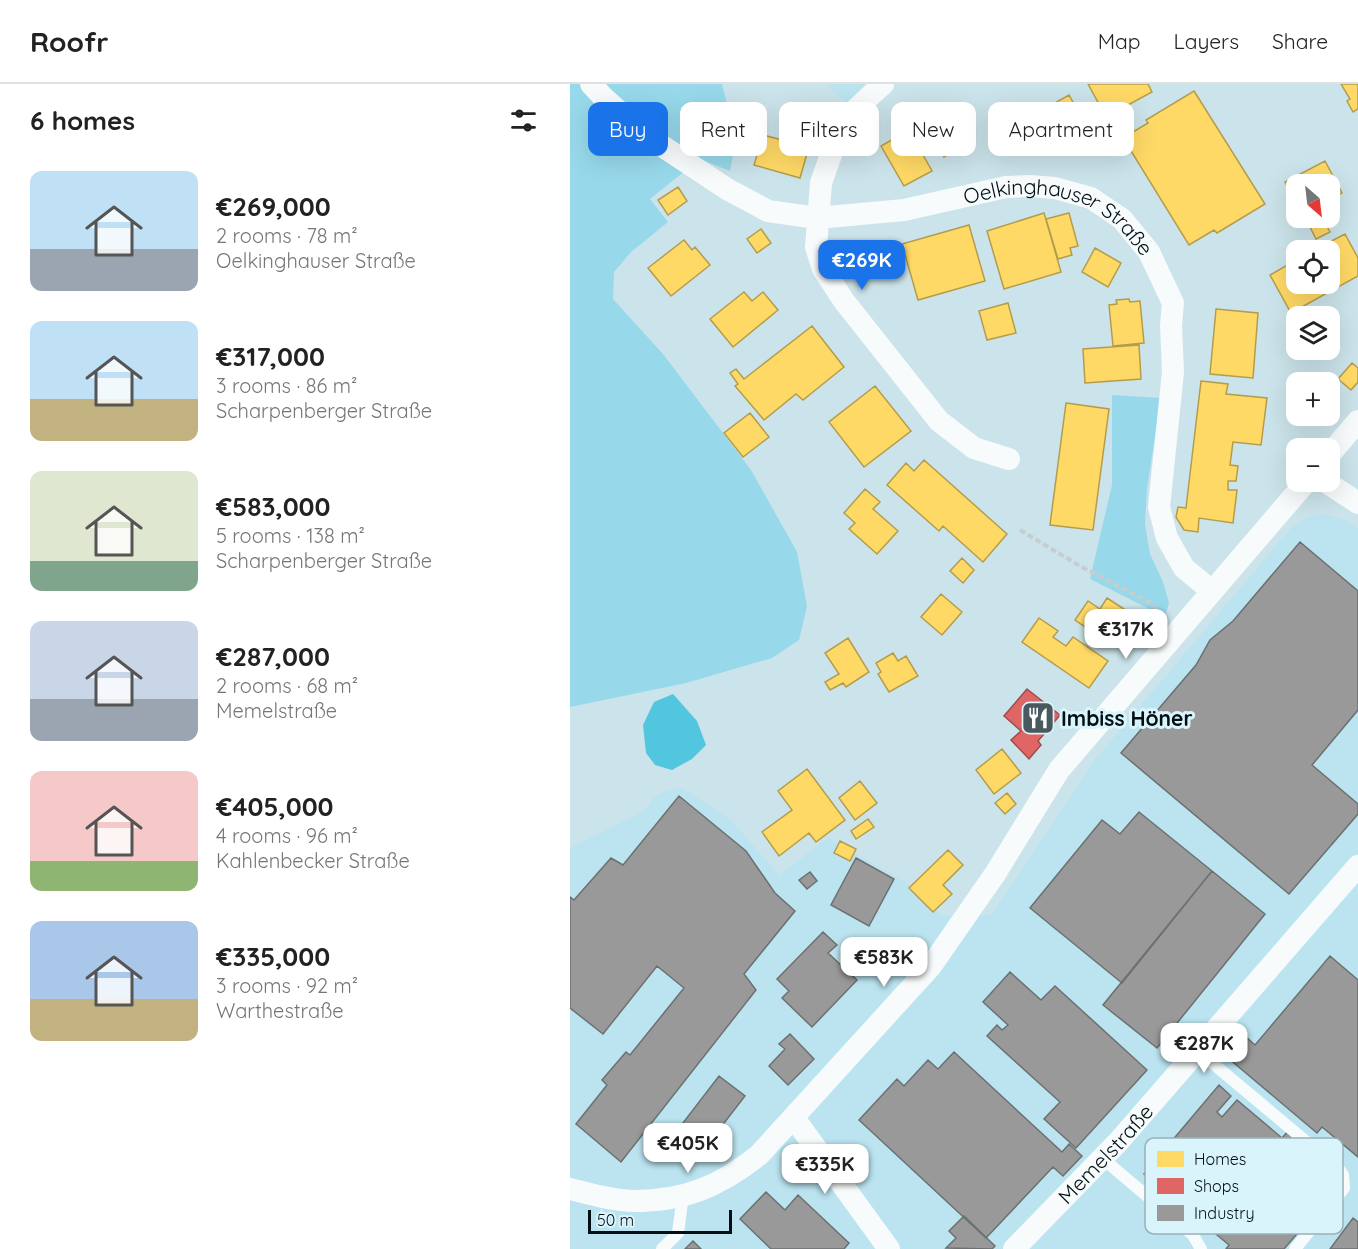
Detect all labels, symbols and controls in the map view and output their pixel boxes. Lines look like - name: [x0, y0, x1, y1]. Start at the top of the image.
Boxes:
- text: Roofr: [30, 24, 108, 59]
- text: Map: [1098, 28, 1141, 54]
- text: Layers: [1174, 28, 1239, 54]
- text: Share: [1272, 28, 1328, 54]
- chip: Buy: [588, 102, 668, 156]
- chip: Rent: [680, 102, 767, 156]
- chip: Filters: [779, 102, 879, 156]
- chip: New: [891, 102, 976, 156]
- chip: Apartment: [988, 102, 1134, 156]
- text: 6 homes: [30, 104, 135, 137]
- icon: filters: [507, 104, 540, 137]
- street label: Oelkinghauser Straße: [961, 173, 1159, 260]
- north arrow: [1286, 174, 1340, 228]
- map controls: [1286, 174, 1340, 492]
- text: €269,000: [216, 190, 331, 223]
- icon: home: [78, 195, 150, 267]
- text: 2 rooms · 78 m²: [216, 223, 358, 248]
- pin: €269K: [820, 240, 904, 291]
- button: locate: [1286, 240, 1340, 294]
- text: €269K: [832, 247, 892, 272]
- text: Oelkinghauser Straße: [216, 248, 416, 273]
- button: layers: [1286, 306, 1340, 360]
- text: €317,000: [216, 340, 325, 373]
- icon: home: [78, 345, 150, 417]
- button: +: [1286, 372, 1340, 426]
- text: 3 rooms · 86 m²: [216, 373, 357, 398]
- text: Scharpenberger Straße: [216, 398, 432, 423]
- button: −: [1286, 438, 1340, 492]
- text: €583,000: [216, 490, 331, 523]
- icon: home: [78, 495, 150, 567]
- text: 5 rooms · 138 m²: [216, 523, 365, 548]
- text: Scharpenberger Straße: [216, 548, 432, 573]
- pin: €317K: [1084, 609, 1168, 660]
- text: €317K: [1098, 616, 1154, 641]
- text: €287,000: [216, 640, 330, 673]
- icon: home: [78, 645, 150, 717]
- text: 2 rooms · 68 m²: [216, 673, 358, 698]
- text: Memelstraße: [216, 698, 337, 723]
- restaurant icon: Imbiss Höner: [1020, 700, 1056, 736]
- place label: Imbiss Höner: [1061, 705, 1193, 731]
- text: €405,000: [216, 790, 334, 823]
- icon: home: [78, 795, 150, 867]
- text: 4 rooms · 96 m²: [216, 823, 358, 848]
- text: Kahlenbecker Straße: [216, 848, 410, 873]
- pin: €583K: [842, 937, 926, 988]
- text: €335,000: [216, 940, 330, 973]
- text: €583K: [855, 944, 913, 969]
- icon: home: [78, 945, 150, 1017]
- text: 3 rooms · 92 m²: [216, 973, 358, 998]
- text: Warthestraße: [216, 998, 344, 1023]
- pin: €287K: [1162, 1023, 1246, 1074]
- text: €287K: [1175, 1030, 1233, 1055]
- street label: Memelstraße: [1052, 1098, 1158, 1209]
- pin: €405K: [646, 1123, 730, 1174]
- text: €405K: [657, 1130, 719, 1155]
- legend: [1145, 1138, 1343, 1234]
- pin: €335K: [783, 1144, 867, 1195]
- text: Homes: [1194, 1149, 1246, 1169]
- text: €335K: [796, 1151, 854, 1176]
- text: Shops: [1194, 1176, 1239, 1196]
- text: Industry: [1194, 1203, 1254, 1223]
- scale bar: [588, 1207, 732, 1234]
- text: 50 m: [597, 1210, 634, 1230]

